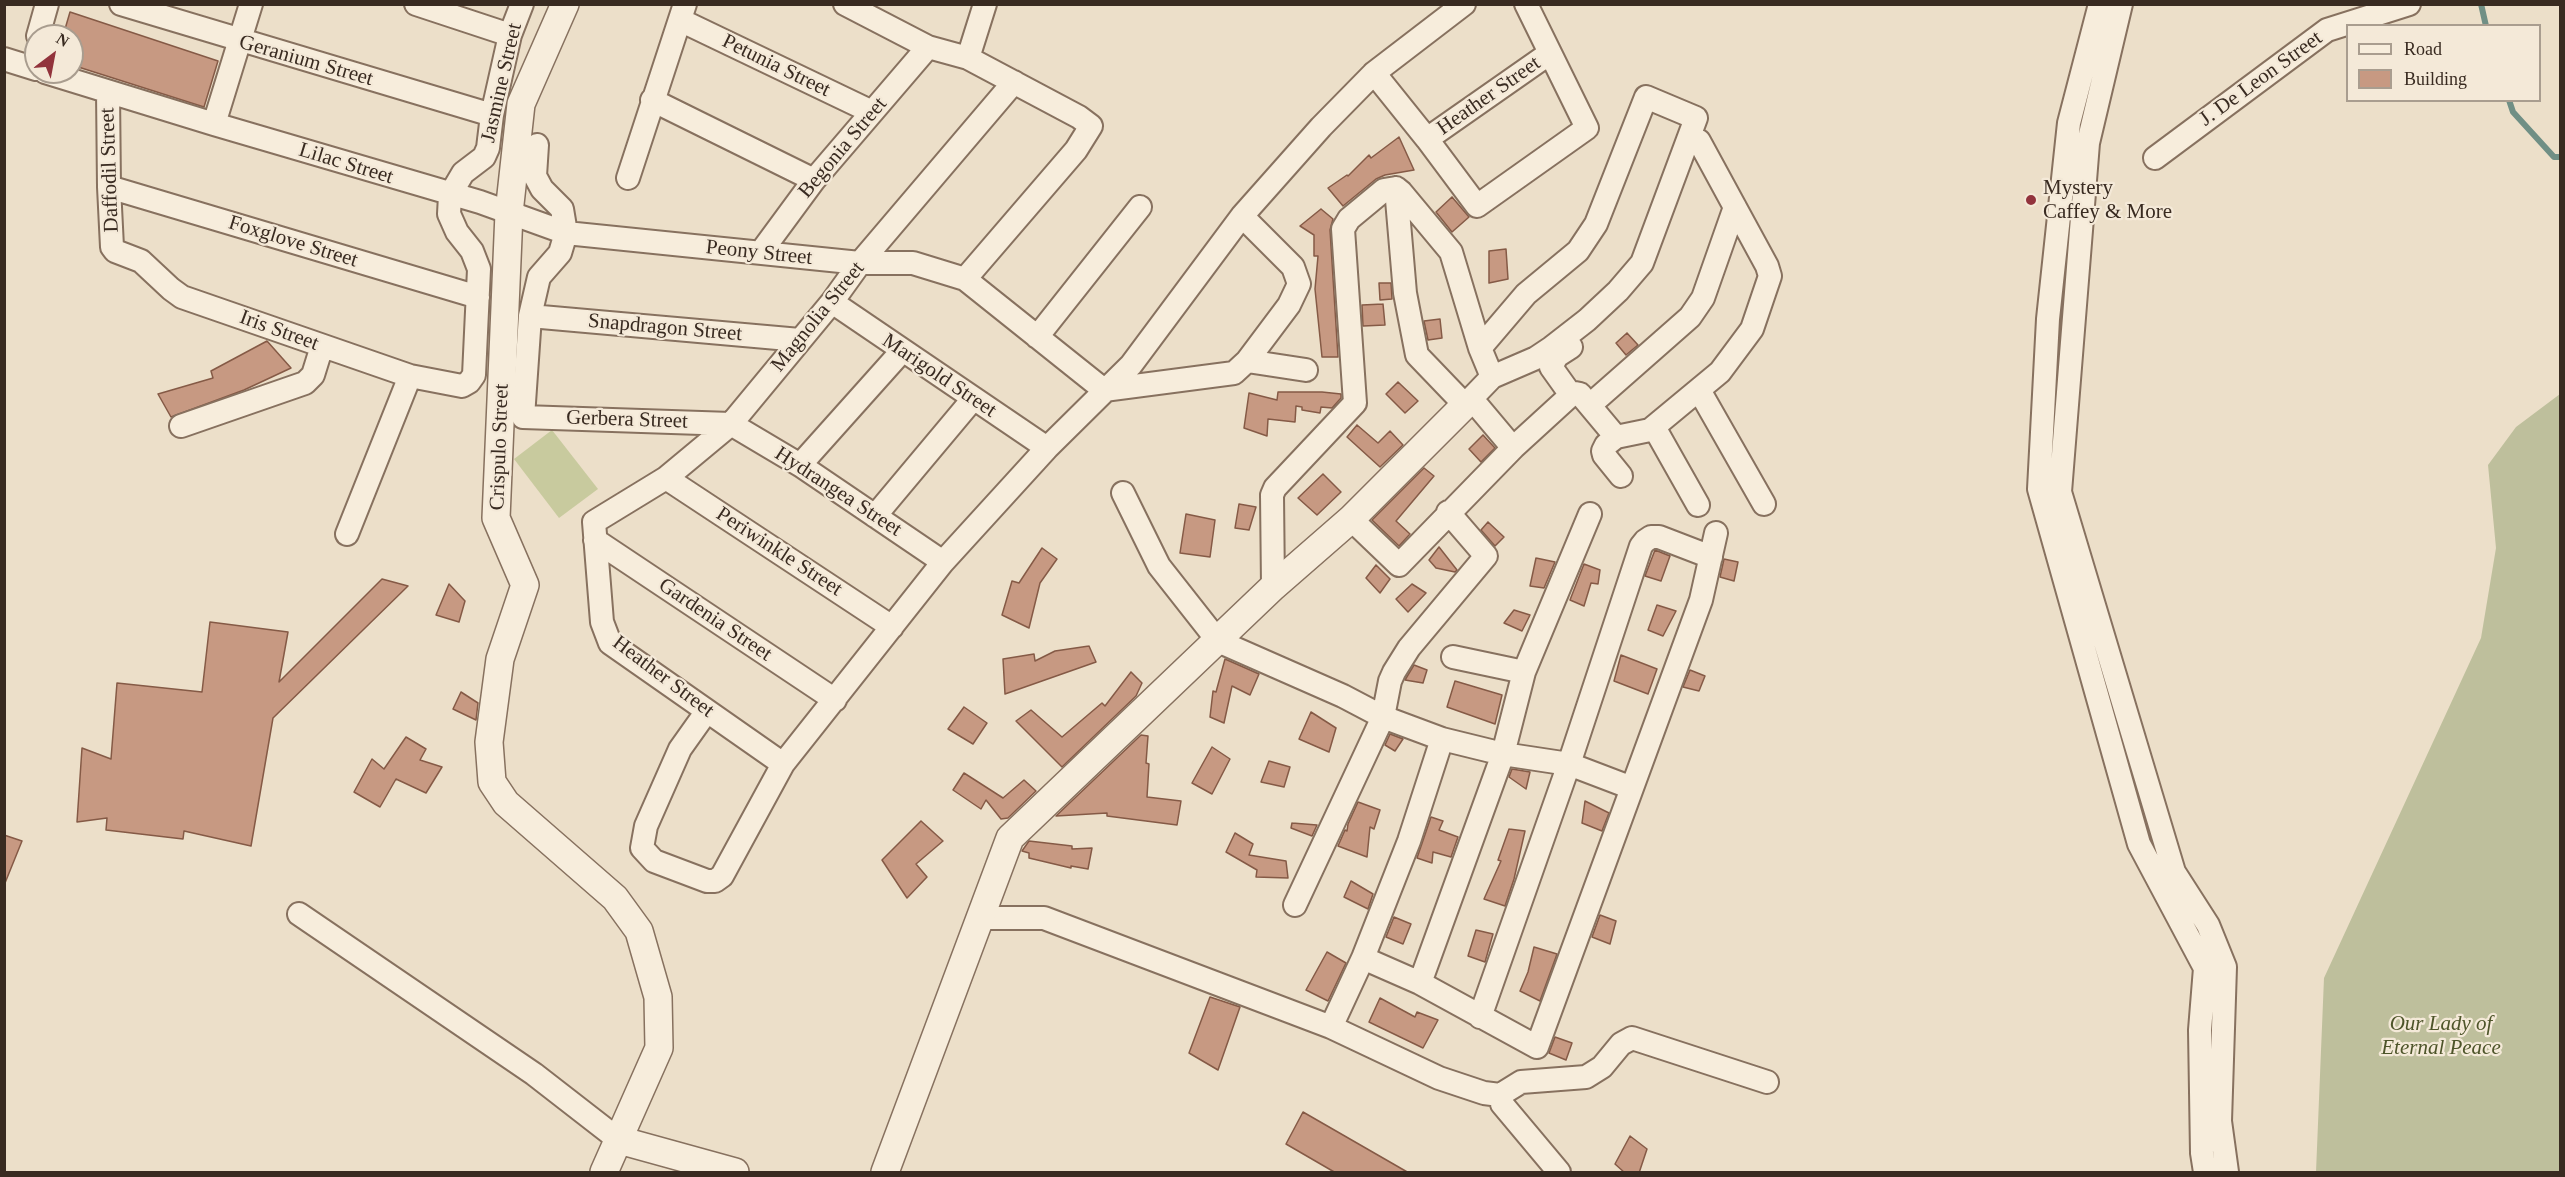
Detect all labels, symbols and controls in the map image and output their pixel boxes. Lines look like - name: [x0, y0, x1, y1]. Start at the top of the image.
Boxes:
- street label: Jasmine Street: [476, 21, 528, 145]
- north arrow: [24, 24, 84, 84]
- legend: [2346, 24, 2541, 102]
- street label: J. De Leon Street: [2195, 26, 2327, 132]
- street label: Petunia Street: [718, 29, 834, 103]
- text: N: [53, 30, 72, 50]
- street label: Geranium Street: [236, 30, 376, 92]
- text: Road: [2404, 39, 2442, 59]
- street label: Heather Street: [1432, 51, 1546, 141]
- text: Building: [2404, 69, 2467, 89]
- street label: Begonia Street: [793, 92, 893, 204]
- street label: Daffodil Street: [95, 107, 125, 233]
- street label: Lilac Street: [296, 138, 396, 190]
- place label: Mystery Caffey & More: [2043, 175, 2172, 225]
- marker: Mystery Caffey & More: [2024, 193, 2038, 207]
- street label: Foxglove Street: [225, 210, 361, 274]
- street label: Peony Street: [705, 235, 813, 271]
- street label: Magnolia Street: [766, 257, 870, 377]
- street label: Iris Street: [236, 305, 322, 357]
- street label: Snapdragon Street: [587, 309, 743, 347]
- street label: Marigold Street: [877, 329, 1001, 423]
- street label: Crispulo Street: [485, 383, 515, 511]
- street label: Gerbera Street: [566, 405, 688, 435]
- street label: Hydrangea Street: [770, 442, 906, 542]
- street label: Periwinkle Street: [711, 502, 847, 602]
- street label: Gardenia Street: [654, 573, 776, 667]
- street label: Heather Street: [607, 631, 719, 723]
- park label: Our Lady of Eternal Peace: [2381, 1011, 2501, 1061]

